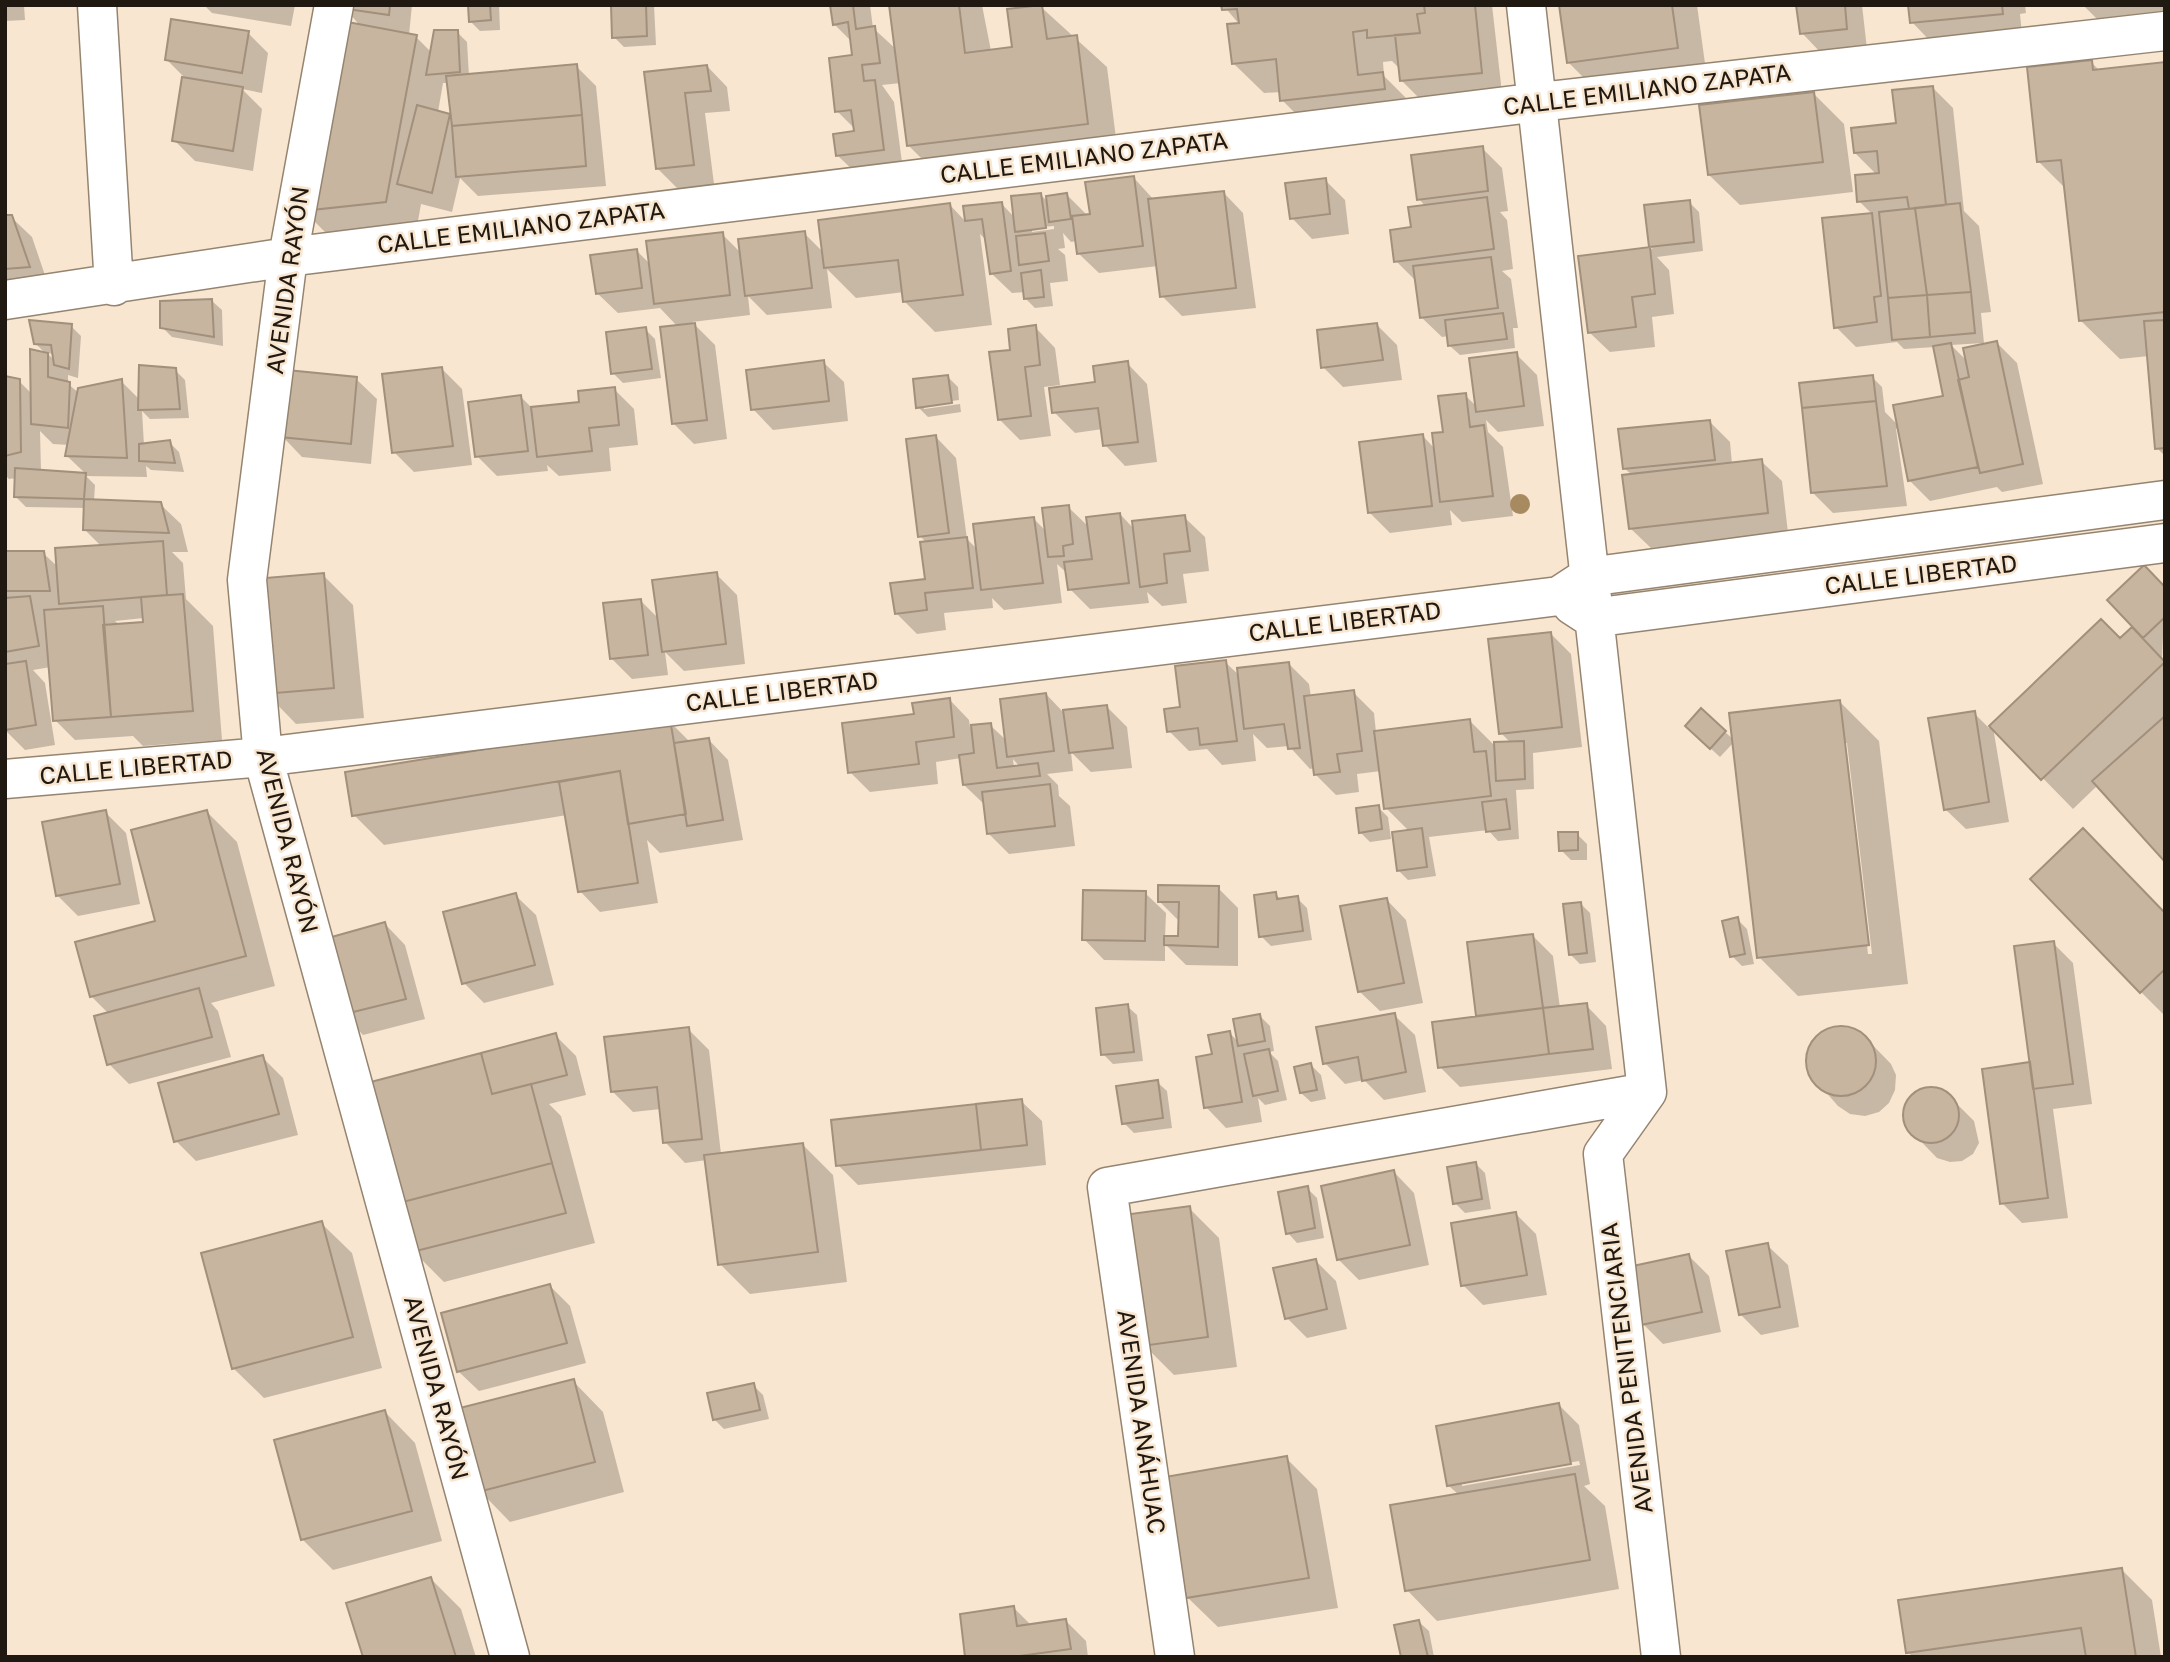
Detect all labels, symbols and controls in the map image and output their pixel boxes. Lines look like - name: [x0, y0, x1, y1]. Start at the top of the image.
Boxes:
- street label: CALLE EMILIANO ZAPATA: [1501, 56, 1792, 121]
- street label: CALLE EMILIANO ZAPATA: [938, 124, 1229, 189]
- street label: AVENIDA RAYÓN: [259, 184, 314, 376]
- street label: CALLE EMILIANO ZAPATA: [375, 194, 666, 259]
- street label: CALLE LIBERTAD: [1823, 547, 2019, 600]
- street label: CALLE LIBERTAD: [1247, 594, 1443, 647]
- street label: CALLE LIBERTAD: [684, 664, 880, 717]
- street label: CALLE LIBERTAD: [38, 744, 234, 789]
- street label: AVENIDA RAYÓN: [251, 745, 325, 936]
- street label: AVENIDA PENITENCIARIA: [1593, 1221, 1658, 1515]
- street label: AVENIDA RAYÓN: [399, 1292, 476, 1483]
- street label: AVENIDA ANÁHUAC: [1112, 1308, 1173, 1536]

